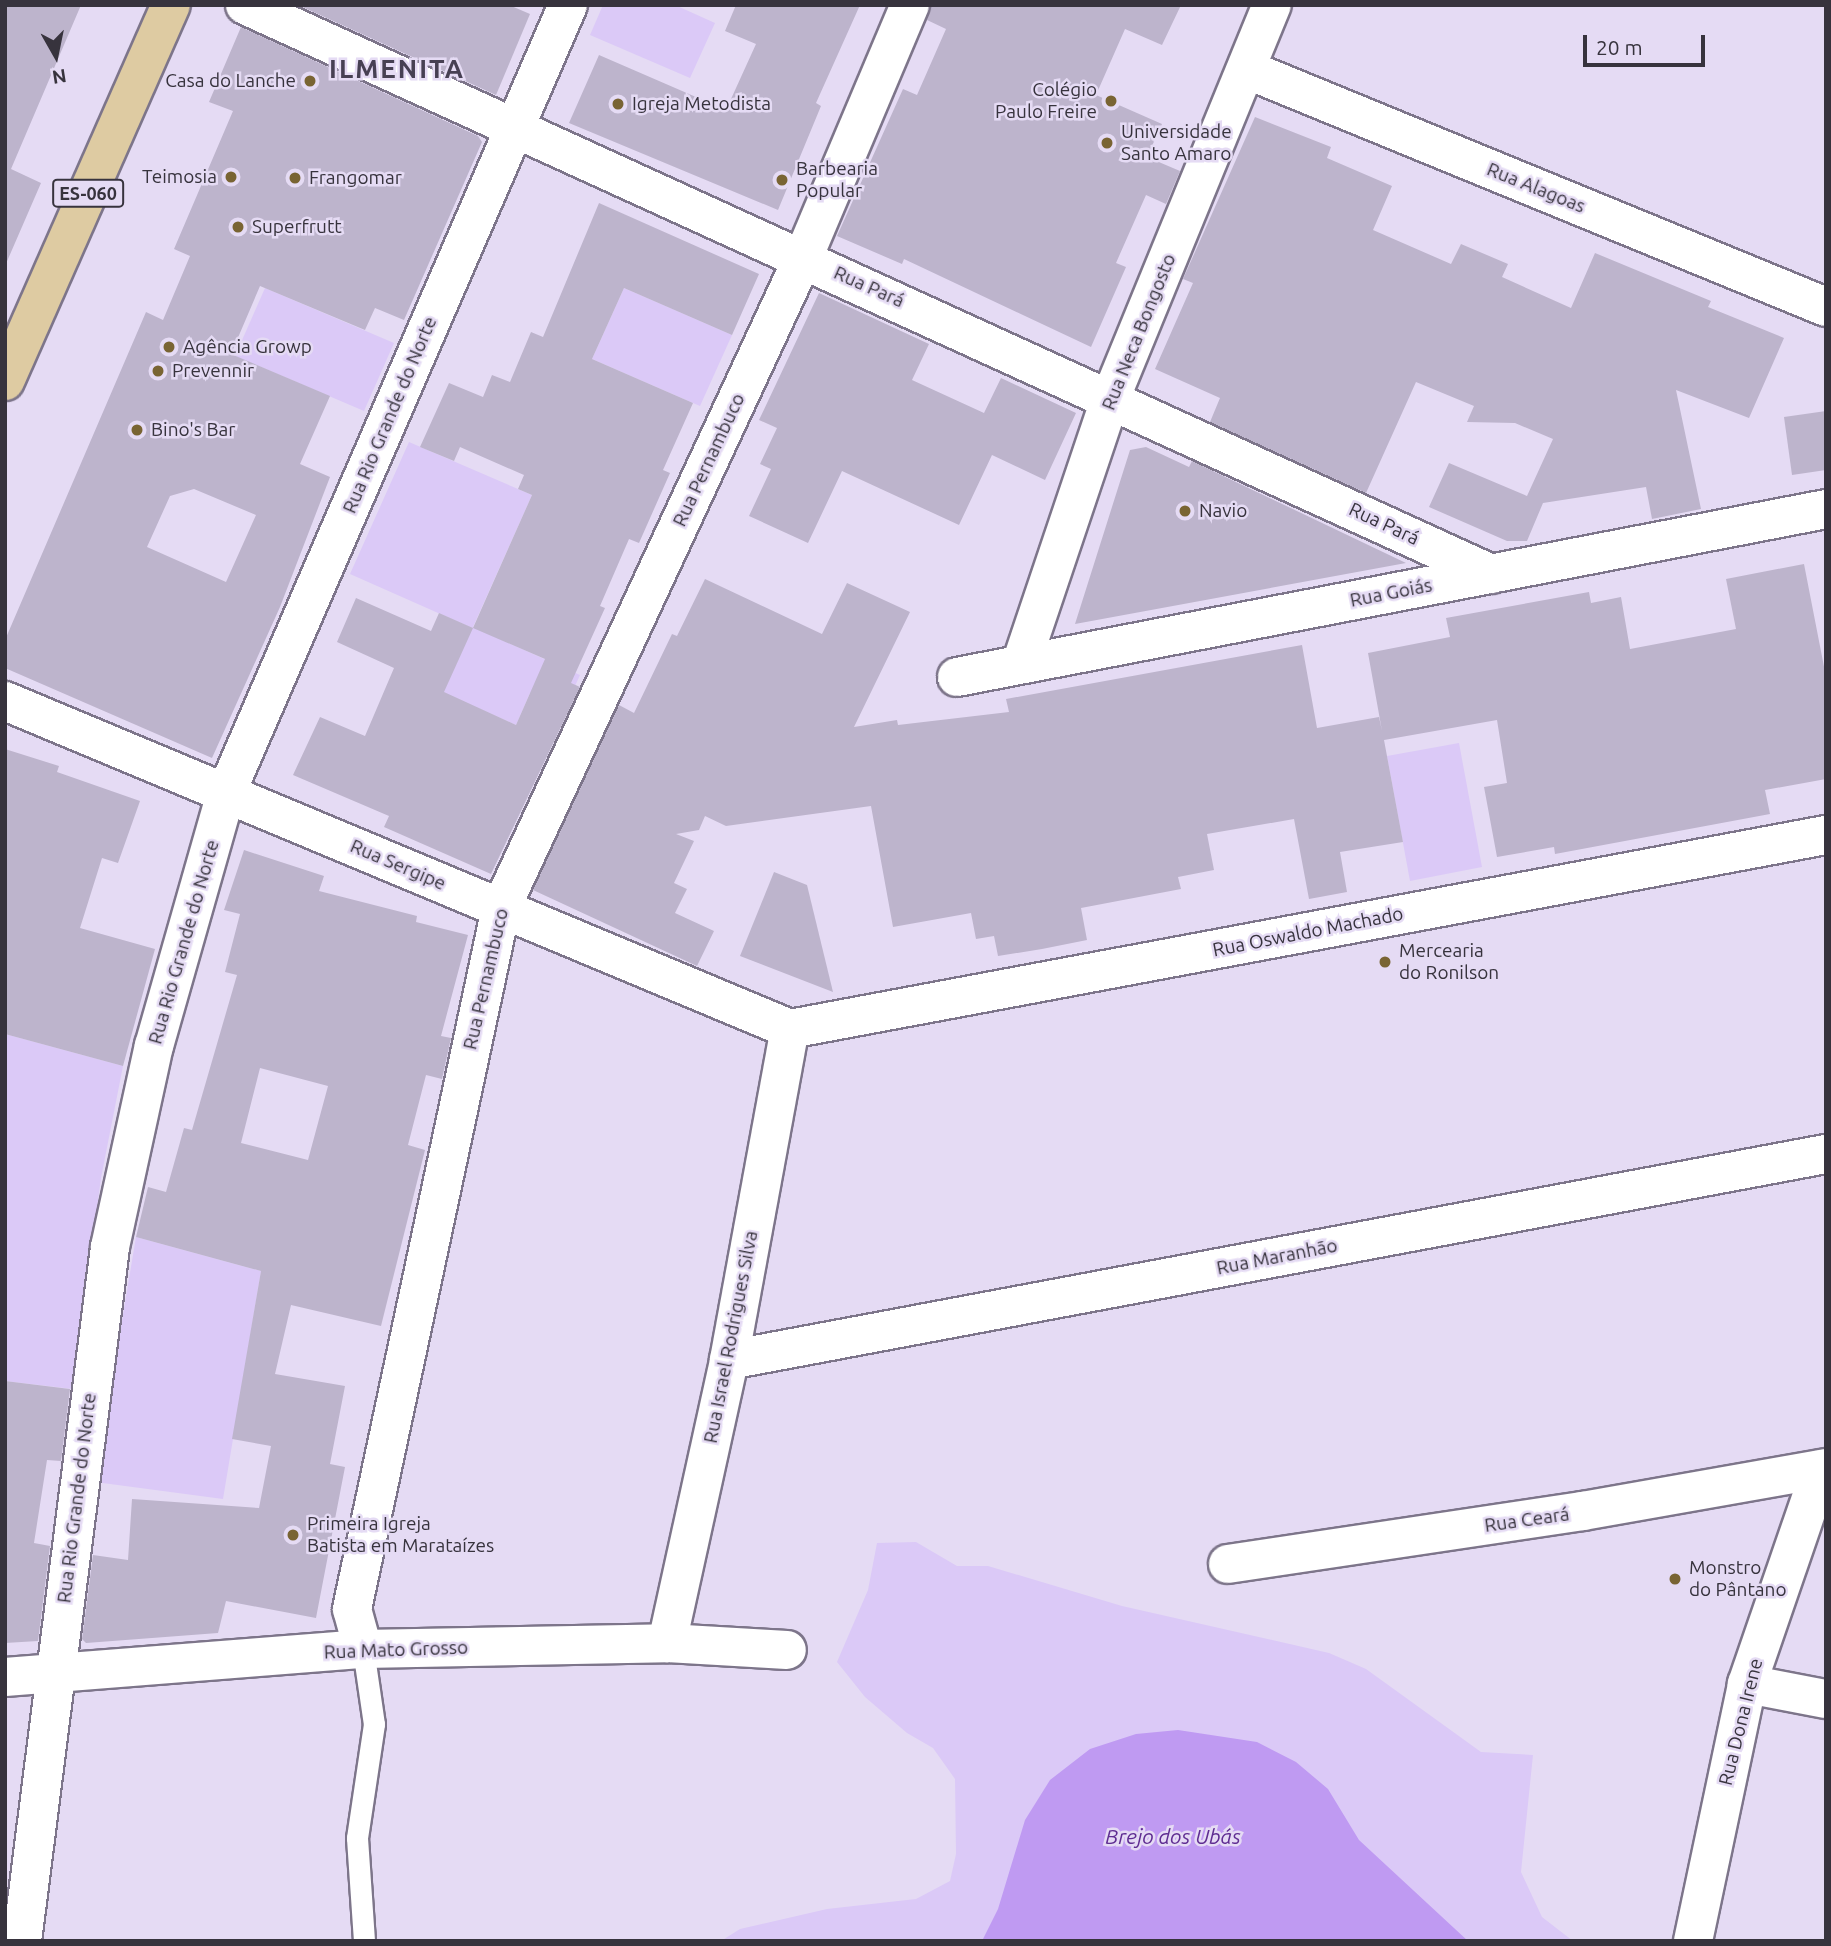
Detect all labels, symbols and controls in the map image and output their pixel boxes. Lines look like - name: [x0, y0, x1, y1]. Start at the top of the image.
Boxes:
- north arrow: [21, 21, 91, 91]
- scale bar: [1586, 21, 1708, 65]
- text: 20 m: [1596, 35, 1643, 59]
- district label: ILMENITA: [330, 53, 464, 85]
- text: N: [51, 65, 68, 89]
- place label: Casa do Lanche: [165, 70, 296, 92]
- marker: Casa do Lanche: [302, 73, 318, 89]
- place label: Colégio Paulo Freire: [995, 79, 1097, 123]
- place label: Igreja Metodista: [632, 93, 771, 115]
- marker: Colégio Paulo Freire: [1103, 93, 1119, 109]
- marker: Igreja Metodista: [610, 96, 626, 112]
- place label: Universidade Santo Amaro: [1121, 121, 1232, 165]
- marker: Universidade Santo Amaro: [1099, 135, 1115, 151]
- place label: Barbearia Popular: [796, 158, 878, 202]
- street label: Rua Alagoas: [1484, 158, 1588, 218]
- place label: Teimosia: [142, 166, 217, 188]
- place label: Frangomar: [309, 167, 402, 189]
- marker: Teimosia: [223, 169, 239, 185]
- marker: Frangomar: [287, 170, 303, 186]
- marker: Barbearia Popular: [774, 172, 790, 188]
- road number: ES-060: [51, 178, 125, 208]
- place label: Superfrutt: [252, 216, 342, 238]
- marker: Superfrutt: [230, 219, 246, 235]
- street label: Rua Neca Bongosto: [1097, 250, 1181, 414]
- street label: Rua Pará: [830, 261, 908, 313]
- street label: Rua Rio Grande do Norte: [338, 313, 442, 517]
- place label: Agência Growp: [183, 336, 312, 358]
- marker: Agência Growp: [161, 339, 177, 355]
- place label: Prevennir: [172, 360, 254, 382]
- marker: Prevennir: [150, 363, 166, 379]
- street label: Rua Pernambuco: [668, 390, 750, 530]
- place label: Bino's Bar: [151, 419, 235, 441]
- marker: Bino's Bar: [129, 422, 145, 438]
- street label: Rua Pará: [1345, 498, 1423, 550]
- place label: Navio: [1199, 500, 1247, 522]
- marker: Navio: [1177, 503, 1193, 519]
- street label: Rua Goiás: [1348, 574, 1434, 612]
- street label: Rua Sergipe: [347, 835, 449, 895]
- street label: Rua Rio Grande do Norte: [144, 837, 224, 1047]
- street label: Rua Oswaldo Machado: [1211, 902, 1405, 962]
- street label: Rua Pernambuco: [459, 906, 513, 1052]
- place label: Mercearia do Ronilson: [1399, 940, 1499, 984]
- marker: Mercearia do Ronilson: [1377, 954, 1393, 970]
- street label: Rua Israel Rodrigues Silva: [699, 1229, 763, 1445]
- street label: Rua Maranhão: [1215, 1234, 1339, 1280]
- street label: Rua Rio Grande do Norte: [53, 1392, 101, 1604]
- street label: Rua Ceará: [1483, 1503, 1571, 1537]
- place label: Primeira Igreja Batista em Marataízes: [307, 1513, 494, 1557]
- marker: Primeira Igreja Batista em Marataízes: [285, 1527, 301, 1543]
- place label: Monstro do Pântano: [1689, 1557, 1787, 1601]
- marker: Monstro do Pântano: [1667, 1571, 1683, 1587]
- street label: Rua Mato Grosso: [323, 1636, 469, 1664]
- street label: Rua Dona Irene: [1714, 1656, 1768, 1788]
- water label: Brejo dos Ubás: [1105, 1823, 1241, 1849]

